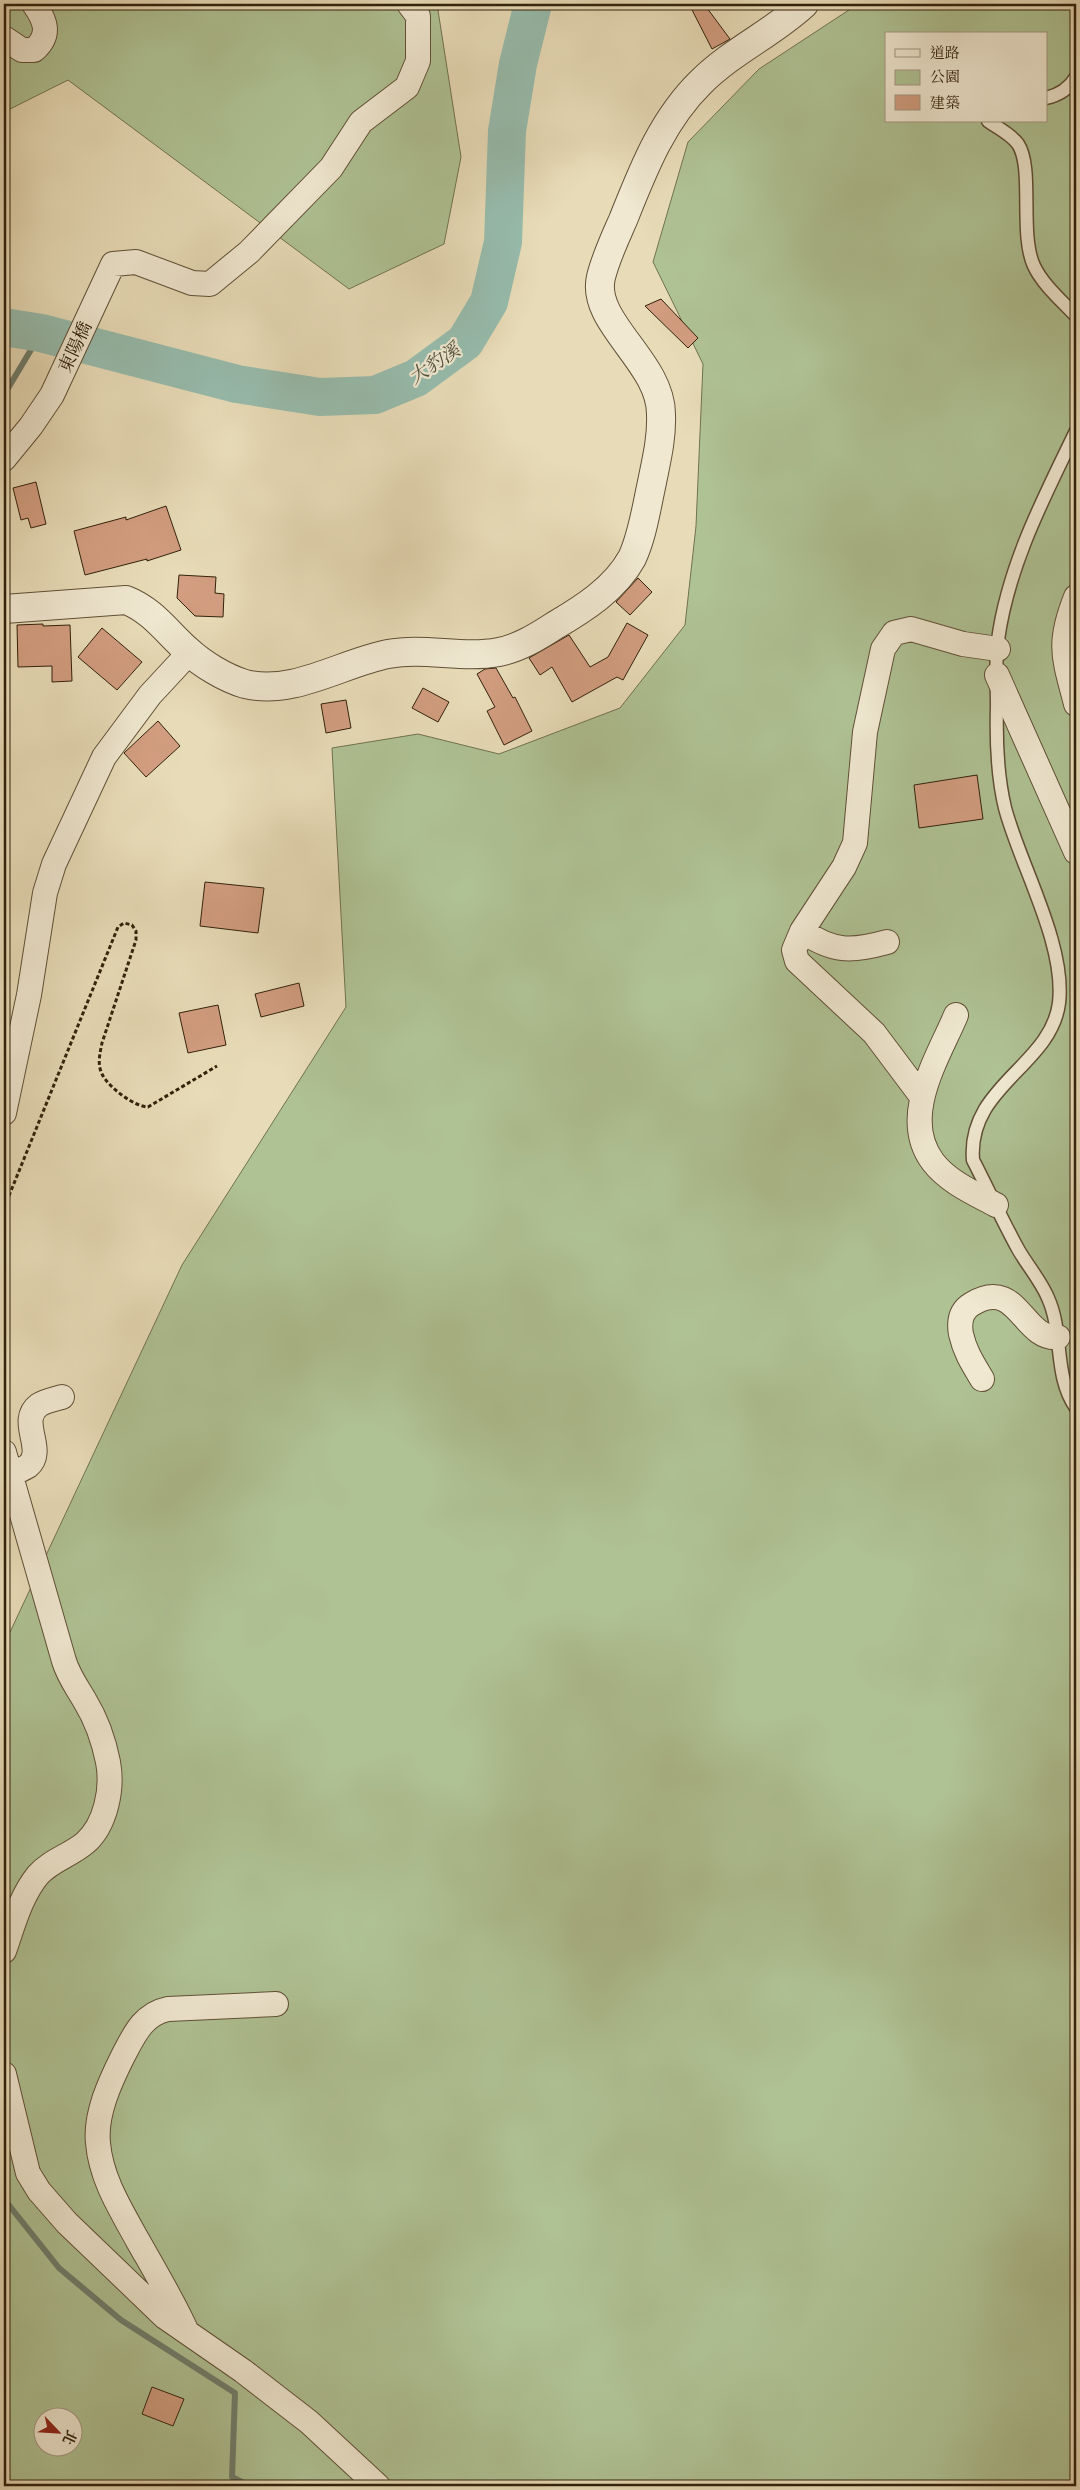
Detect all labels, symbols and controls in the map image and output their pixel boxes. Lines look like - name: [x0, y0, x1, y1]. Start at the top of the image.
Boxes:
- legend: [885, 32, 1048, 122]
- text: 道路: [930, 44, 960, 65]
- text: 公園: [930, 68, 960, 89]
- text: 建築: [930, 94, 960, 115]
- street label: 東陽橋: [54, 318, 99, 377]
- water label: 大豹溪: [404, 337, 468, 391]
- north arrow: [32, 2408, 82, 2458]
- text: 北: [57, 2427, 80, 2447]

